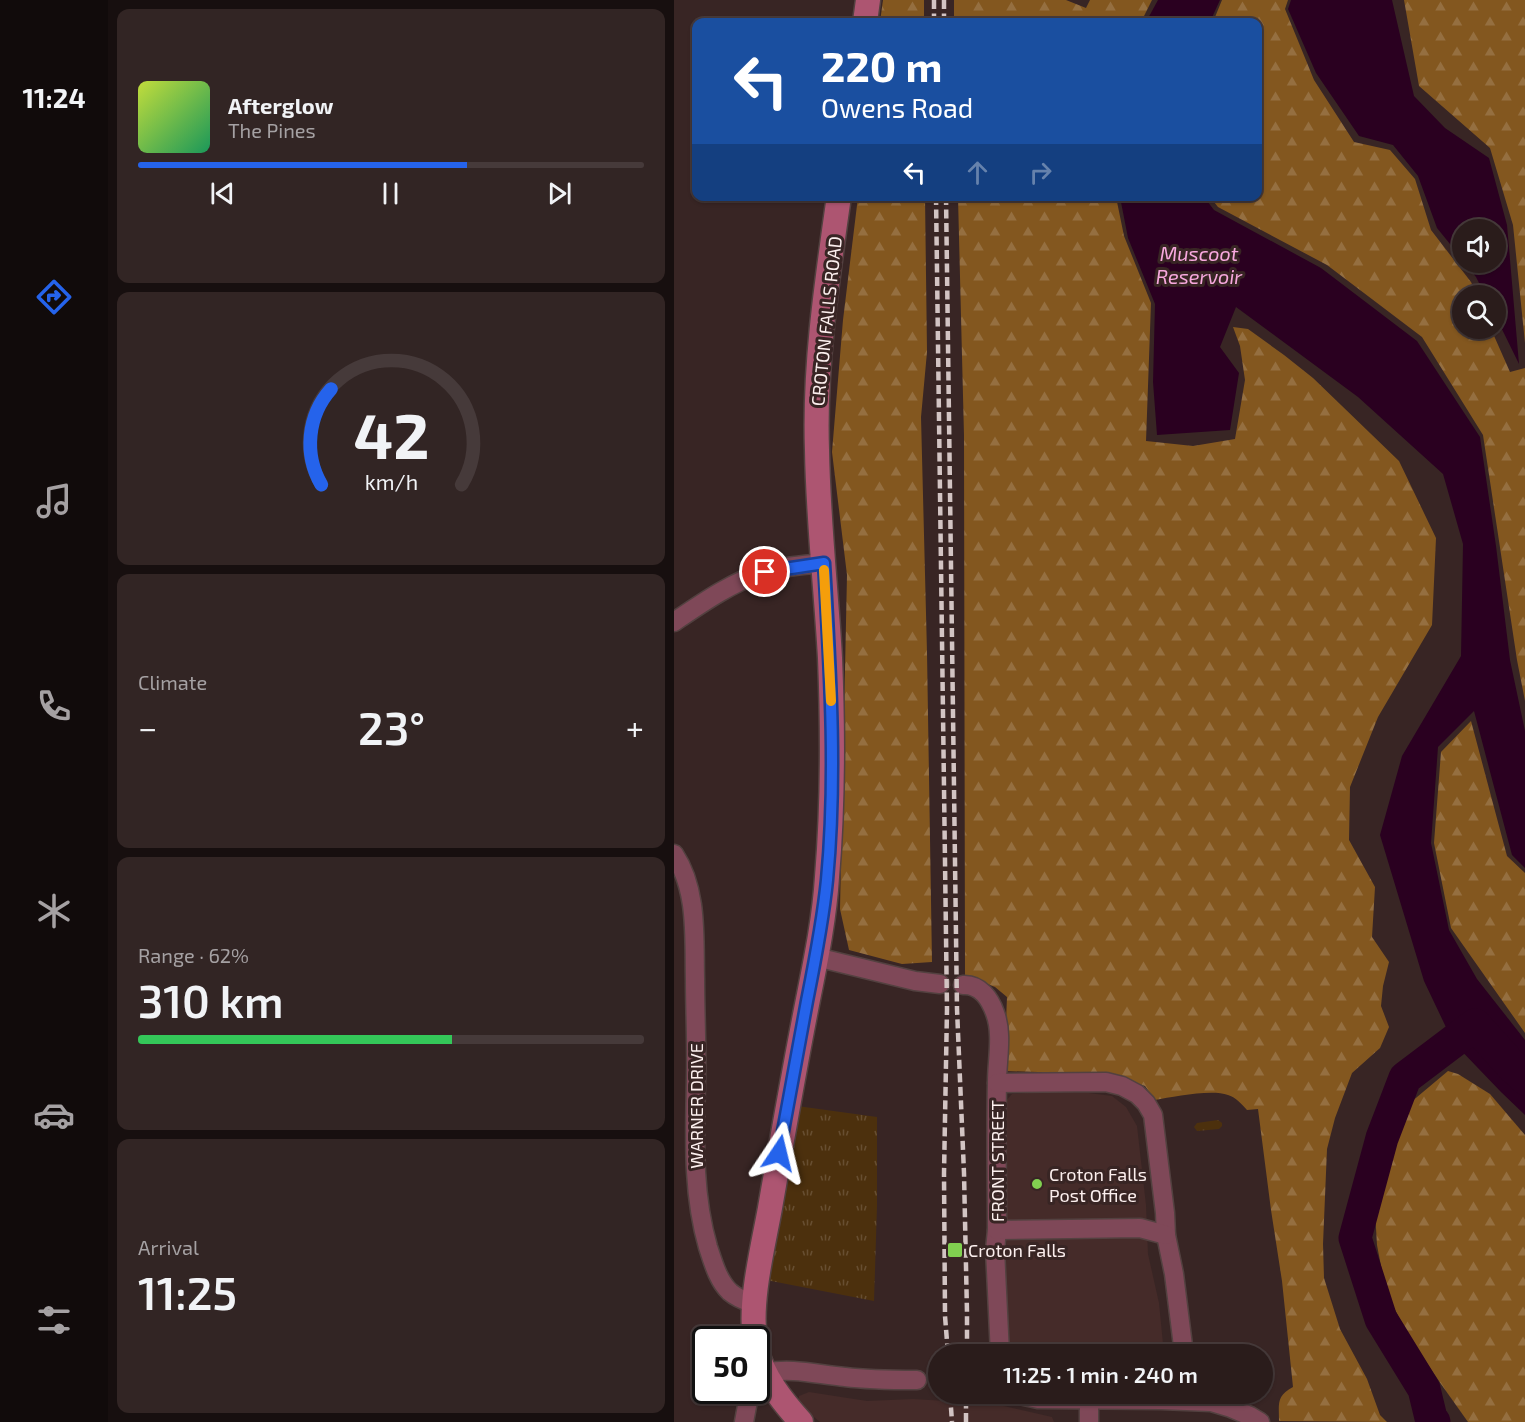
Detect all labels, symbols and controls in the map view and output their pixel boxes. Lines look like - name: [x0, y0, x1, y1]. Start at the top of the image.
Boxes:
- text: 220 m: [821, 40, 942, 90]
- icon: left: [722, 42, 800, 120]
- text: 11:24: [22, 81, 86, 113]
- text: Owens Road: [821, 91, 973, 123]
- text: Afterglow: [228, 92, 333, 118]
- text: The Pines: [228, 118, 316, 142]
- icon: left: [898, 156, 931, 189]
- icon: ahead: [961, 156, 994, 189]
- icon: right: [1024, 156, 1057, 189]
- icon: previous: [206, 177, 239, 210]
- icon: pause: [374, 177, 407, 210]
- icon: next: [543, 177, 576, 210]
- map controls: [1452, 219, 1506, 339]
- button: sound: [1452, 219, 1506, 273]
- street label: CROTON FALLS ROAD: [806, 235, 846, 407]
- water label: Muscoot Reservoir: [1156, 241, 1243, 288]
- icon: directions: [33, 276, 75, 318]
- button: search: [1452, 285, 1506, 339]
- text: 42: [353, 398, 429, 473]
- text: km/h: [364, 470, 418, 495]
- icon: music: [33, 480, 75, 522]
- pin: [739, 546, 790, 597]
- icon: arrive: [748, 555, 781, 588]
- text: Climate: [138, 670, 207, 694]
- icon: phone: [33, 685, 75, 727]
- text: 23°: [358, 700, 425, 754]
- text: −: [138, 707, 157, 747]
- text: +: [626, 707, 644, 747]
- icon: climate: [33, 890, 75, 932]
- text: Range · 62%: [138, 943, 249, 967]
- text: 310 km: [138, 973, 284, 1027]
- street label: WARNER DRIVE: [685, 1043, 707, 1169]
- icon: car: [33, 1094, 75, 1136]
- street label: FRONT STREET: [986, 1100, 1008, 1222]
- position arrow: [747, 1121, 811, 1185]
- place label: Croton Falls Post Office: [1049, 1163, 1147, 1206]
- marker: Croton Falls Post Office: [1030, 1177, 1044, 1191]
- text: Arrival: [138, 1235, 199, 1259]
- place label: Croton Falls: [968, 1239, 1066, 1261]
- marker: Croton Falls: [946, 1241, 964, 1259]
- text: 11:25: [138, 1265, 237, 1319]
- icon: filters: [33, 1299, 75, 1341]
- speed limit sign: 50: [692, 1326, 770, 1404]
- text: 11:25 · 1 min · 240 m: [1003, 1361, 1198, 1387]

